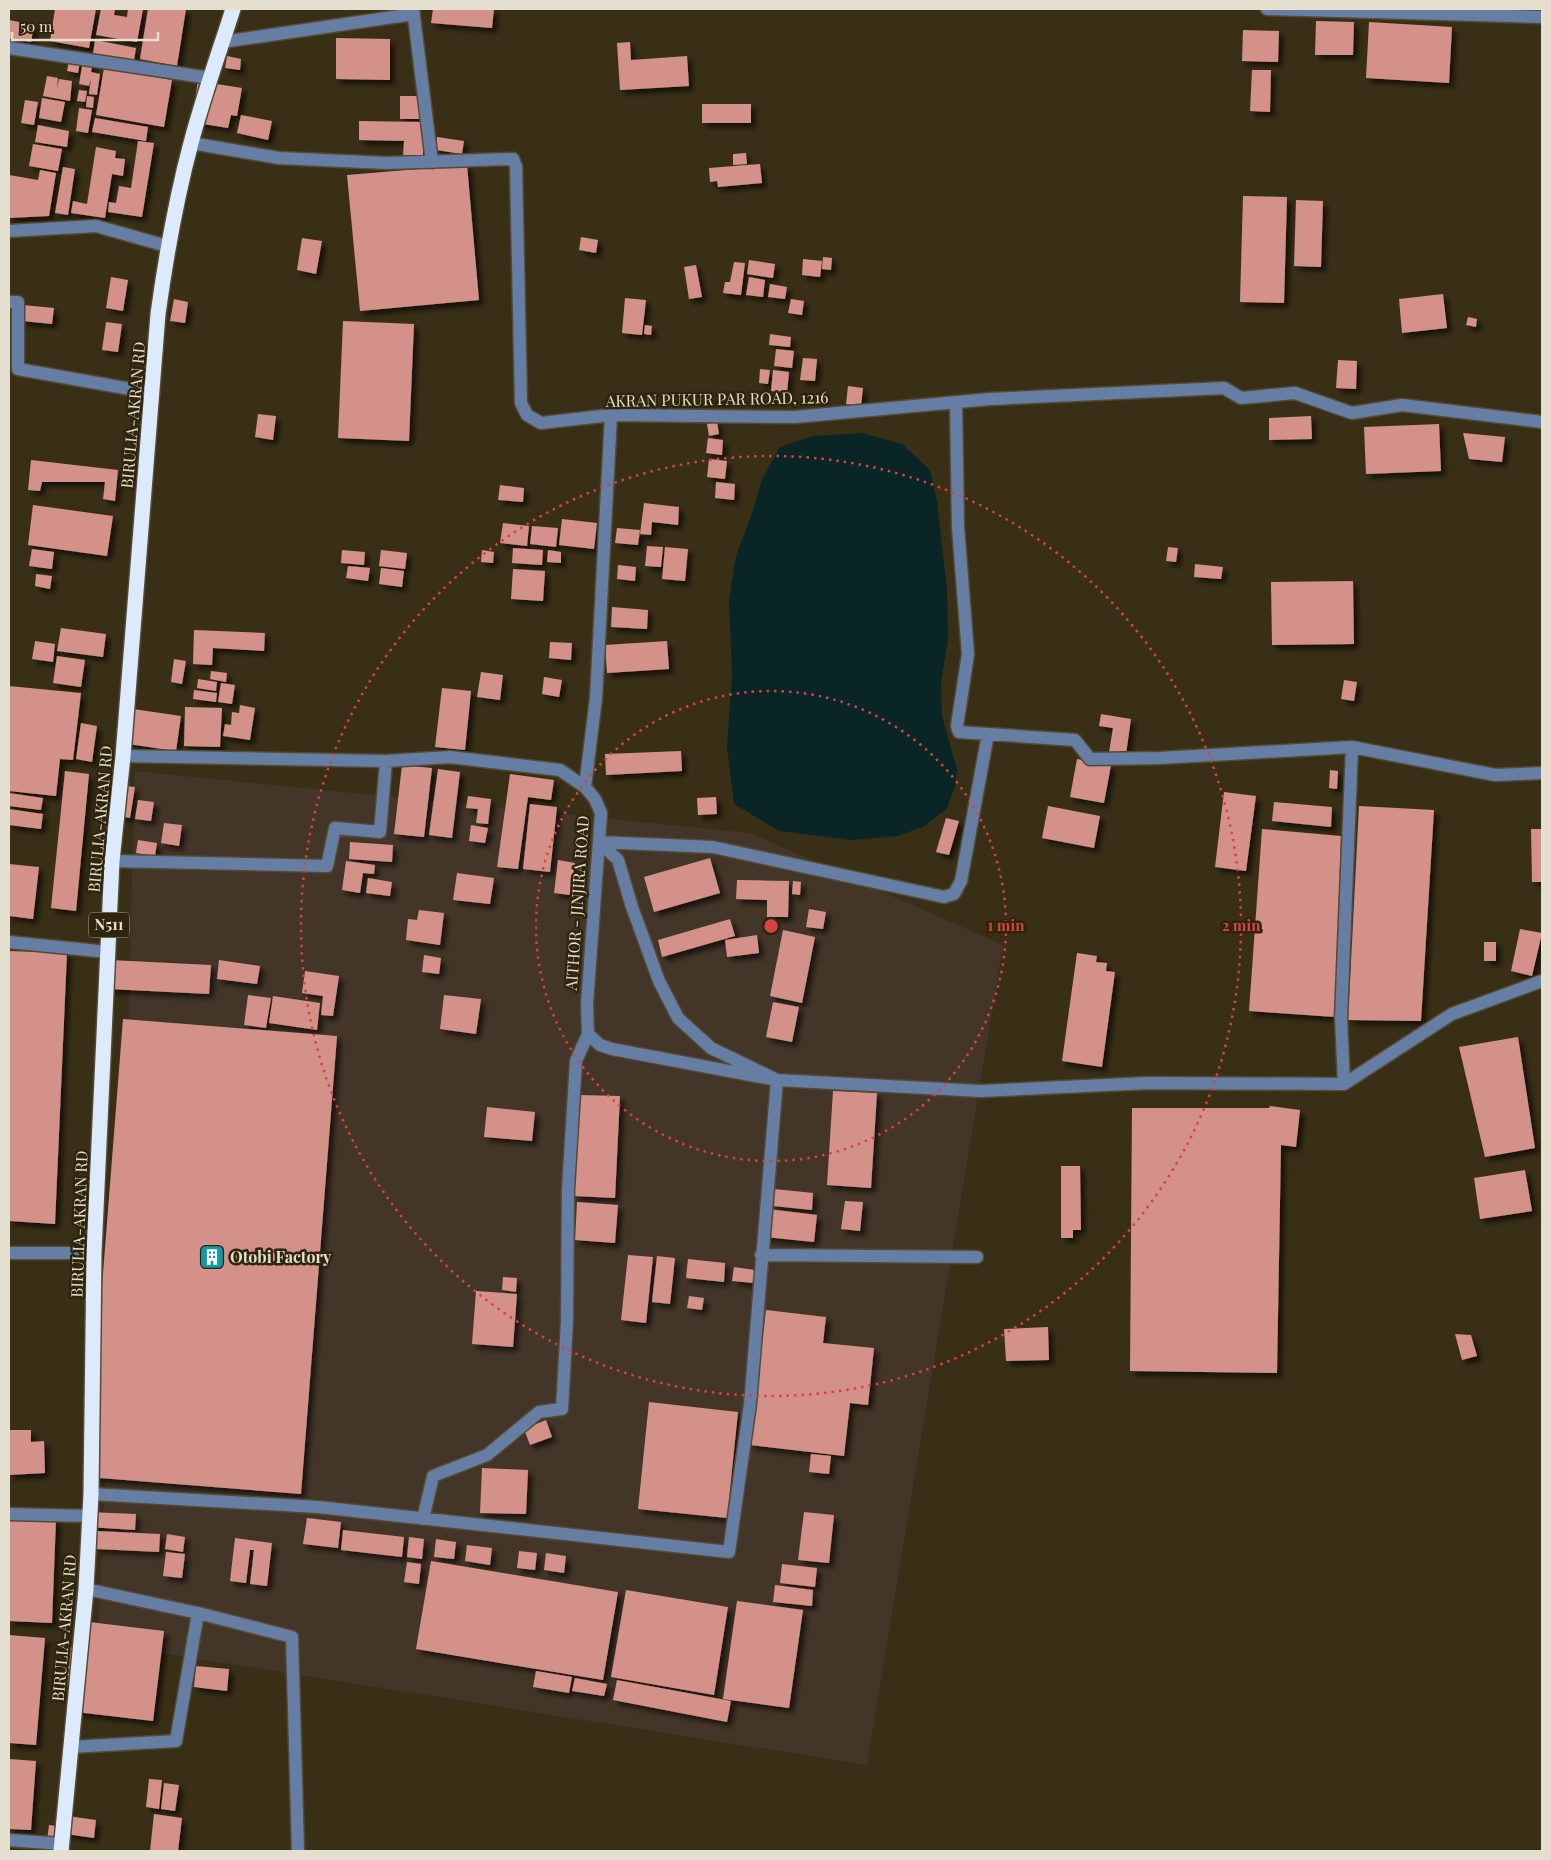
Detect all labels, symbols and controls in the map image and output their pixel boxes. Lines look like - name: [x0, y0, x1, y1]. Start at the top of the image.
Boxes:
- scale bar: [12, 10, 159, 42]
- text: 50 m: [20, 16, 53, 36]
- street label: BIRULIA-AKRAN RD: [116, 341, 149, 489]
- street label: AKRAN PUKUR PAR ROAD, 1216: [604, 386, 829, 411]
- street label: BIRULIA-AKRAN RD: [83, 745, 116, 893]
- street label: AITHOR - JINJIRA ROAD: [560, 815, 593, 992]
- road number: N511: [89, 912, 129, 938]
- text: 1 min: [988, 915, 1025, 935]
- text: 2 min: [1222, 915, 1261, 935]
- centre of rings: [762, 917, 780, 935]
- street label: BIRULIA-AKRAN RD: [65, 1150, 92, 1298]
- building icon: Otobi Factory: [199, 1244, 225, 1270]
- place label: Otobi Factory: [230, 1246, 332, 1267]
- street label: BIRULIA-AKRAN RD: [47, 1554, 80, 1702]

